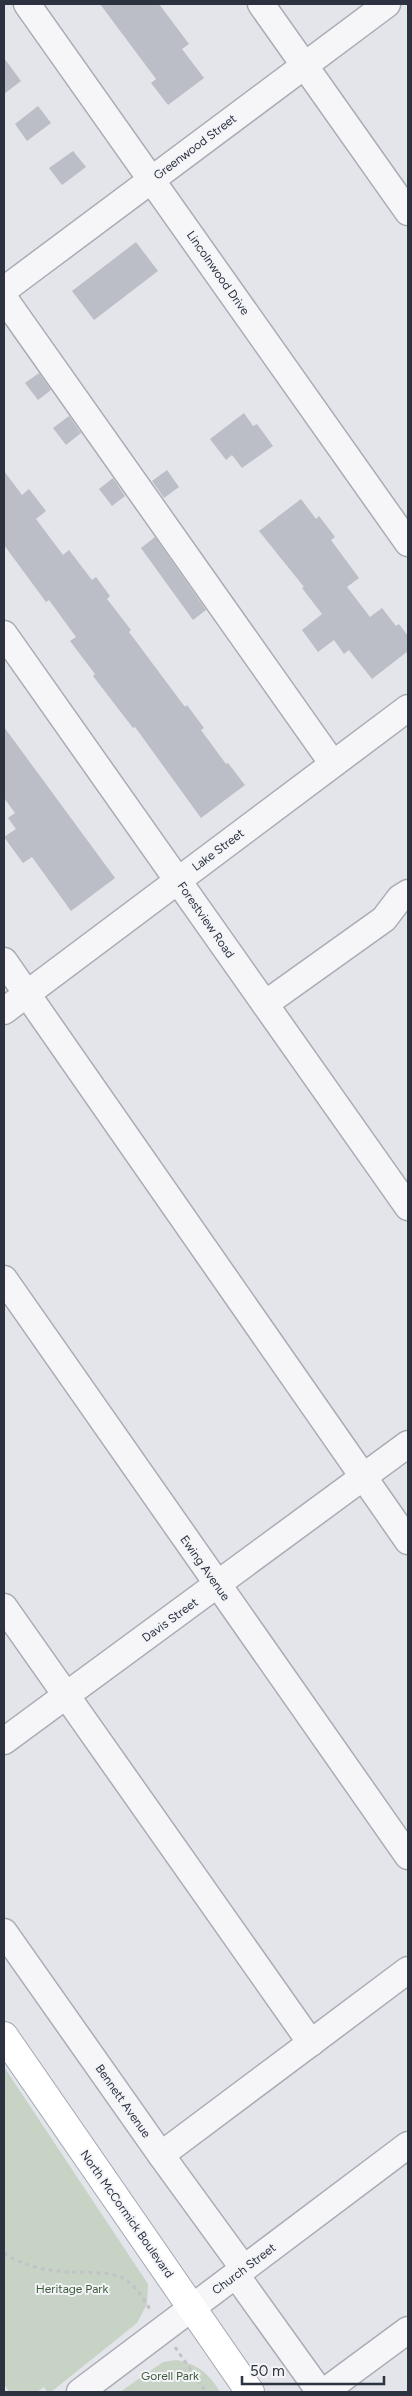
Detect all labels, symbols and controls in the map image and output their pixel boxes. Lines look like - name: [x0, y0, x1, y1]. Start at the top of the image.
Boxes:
- street label: Greenwood Street: [151, 111, 239, 183]
- street label: Lincolnwood Drive: [184, 228, 252, 318]
- street label: Lake Street: [189, 826, 247, 874]
- street label: Forestview Road: [175, 879, 237, 961]
- street label: Ewing Avenue: [177, 1533, 233, 1604]
- street label: Davis Street: [139, 1595, 201, 1645]
- street label: Bennett Avenue: [92, 2062, 154, 2141]
- street label: North McCormick Boulevard: [78, 2148, 176, 2280]
- street label: Church Street: [209, 2240, 279, 2297]
- park label: Heritage Park: [36, 2282, 108, 2296]
- scale bar: [242, 2354, 384, 2386]
- text: 50 m: [250, 2362, 285, 2380]
- park label: Gorell Park: [141, 2369, 199, 2383]

